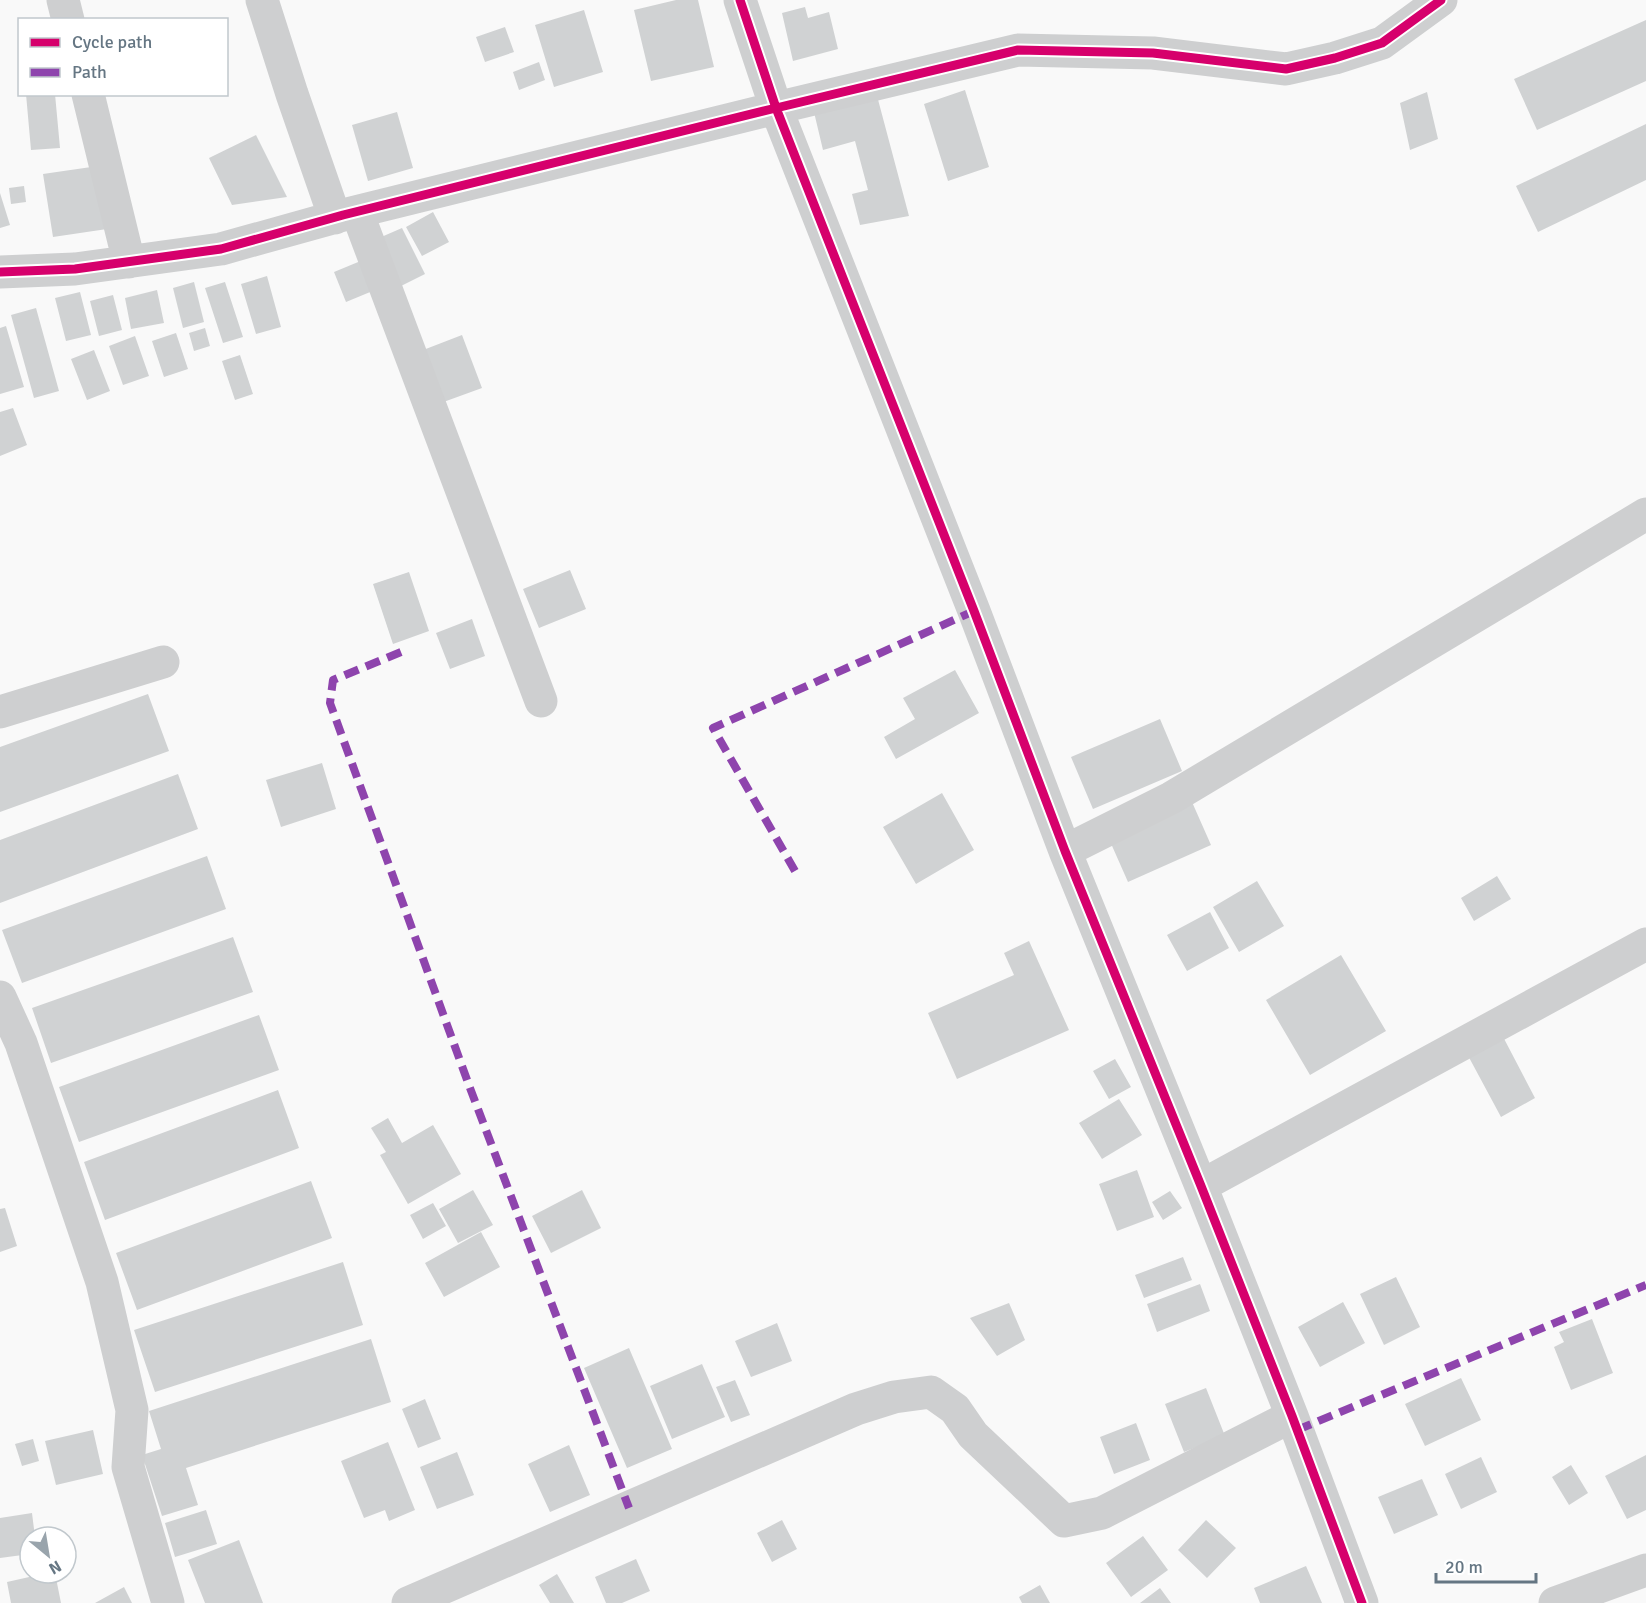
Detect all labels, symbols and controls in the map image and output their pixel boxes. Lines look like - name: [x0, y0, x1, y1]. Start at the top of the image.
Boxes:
- legend: [18, 18, 228, 96]
- text: Cycle path: [72, 31, 152, 53]
- text: Path: [72, 61, 107, 83]
- north arrow: [18, 1525, 78, 1585]
- scale bar: [1436, 1546, 1536, 1584]
- text: N: [45, 1556, 65, 1579]
- text: 20 m: [1445, 1556, 1483, 1578]

